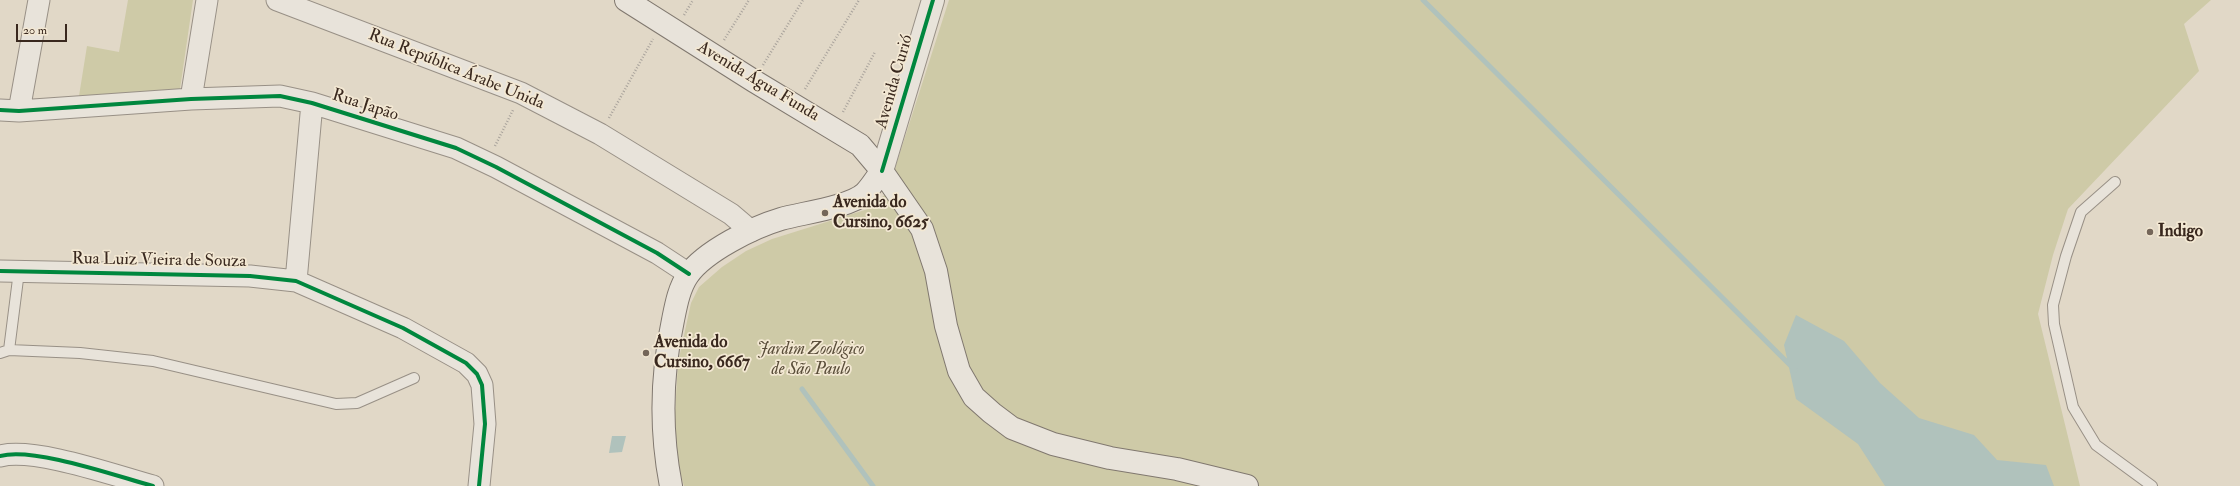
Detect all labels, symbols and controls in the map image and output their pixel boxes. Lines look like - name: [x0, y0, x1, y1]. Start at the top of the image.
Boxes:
- scale bar: [18, 16, 69, 42]
- text: 20 m: [23, 23, 47, 38]
- street label: Rua República Árabe Unida: [365, 25, 547, 115]
- street label: Avenida Curió: [872, 33, 918, 131]
- street label: Avenida Água Funda: [693, 38, 823, 126]
- street label: Rua Japão: [329, 86, 401, 126]
- place label: Avenida do Cursino, 6625: [833, 193, 928, 233]
- marker: Avenida do Cursino, 6625: [820, 208, 830, 218]
- place label: Indigo: [2158, 222, 2203, 242]
- marker: Indigo: [2145, 227, 2155, 237]
- street label: Rua Luiz Vieira de Souza: [72, 249, 246, 273]
- place label: Avenida do Cursino, 6667: [654, 333, 750, 373]
- park label: Jardim Zoológico de São Paulo: [757, 340, 865, 380]
- marker: Avenida do Cursino, 6667: [641, 348, 651, 358]

